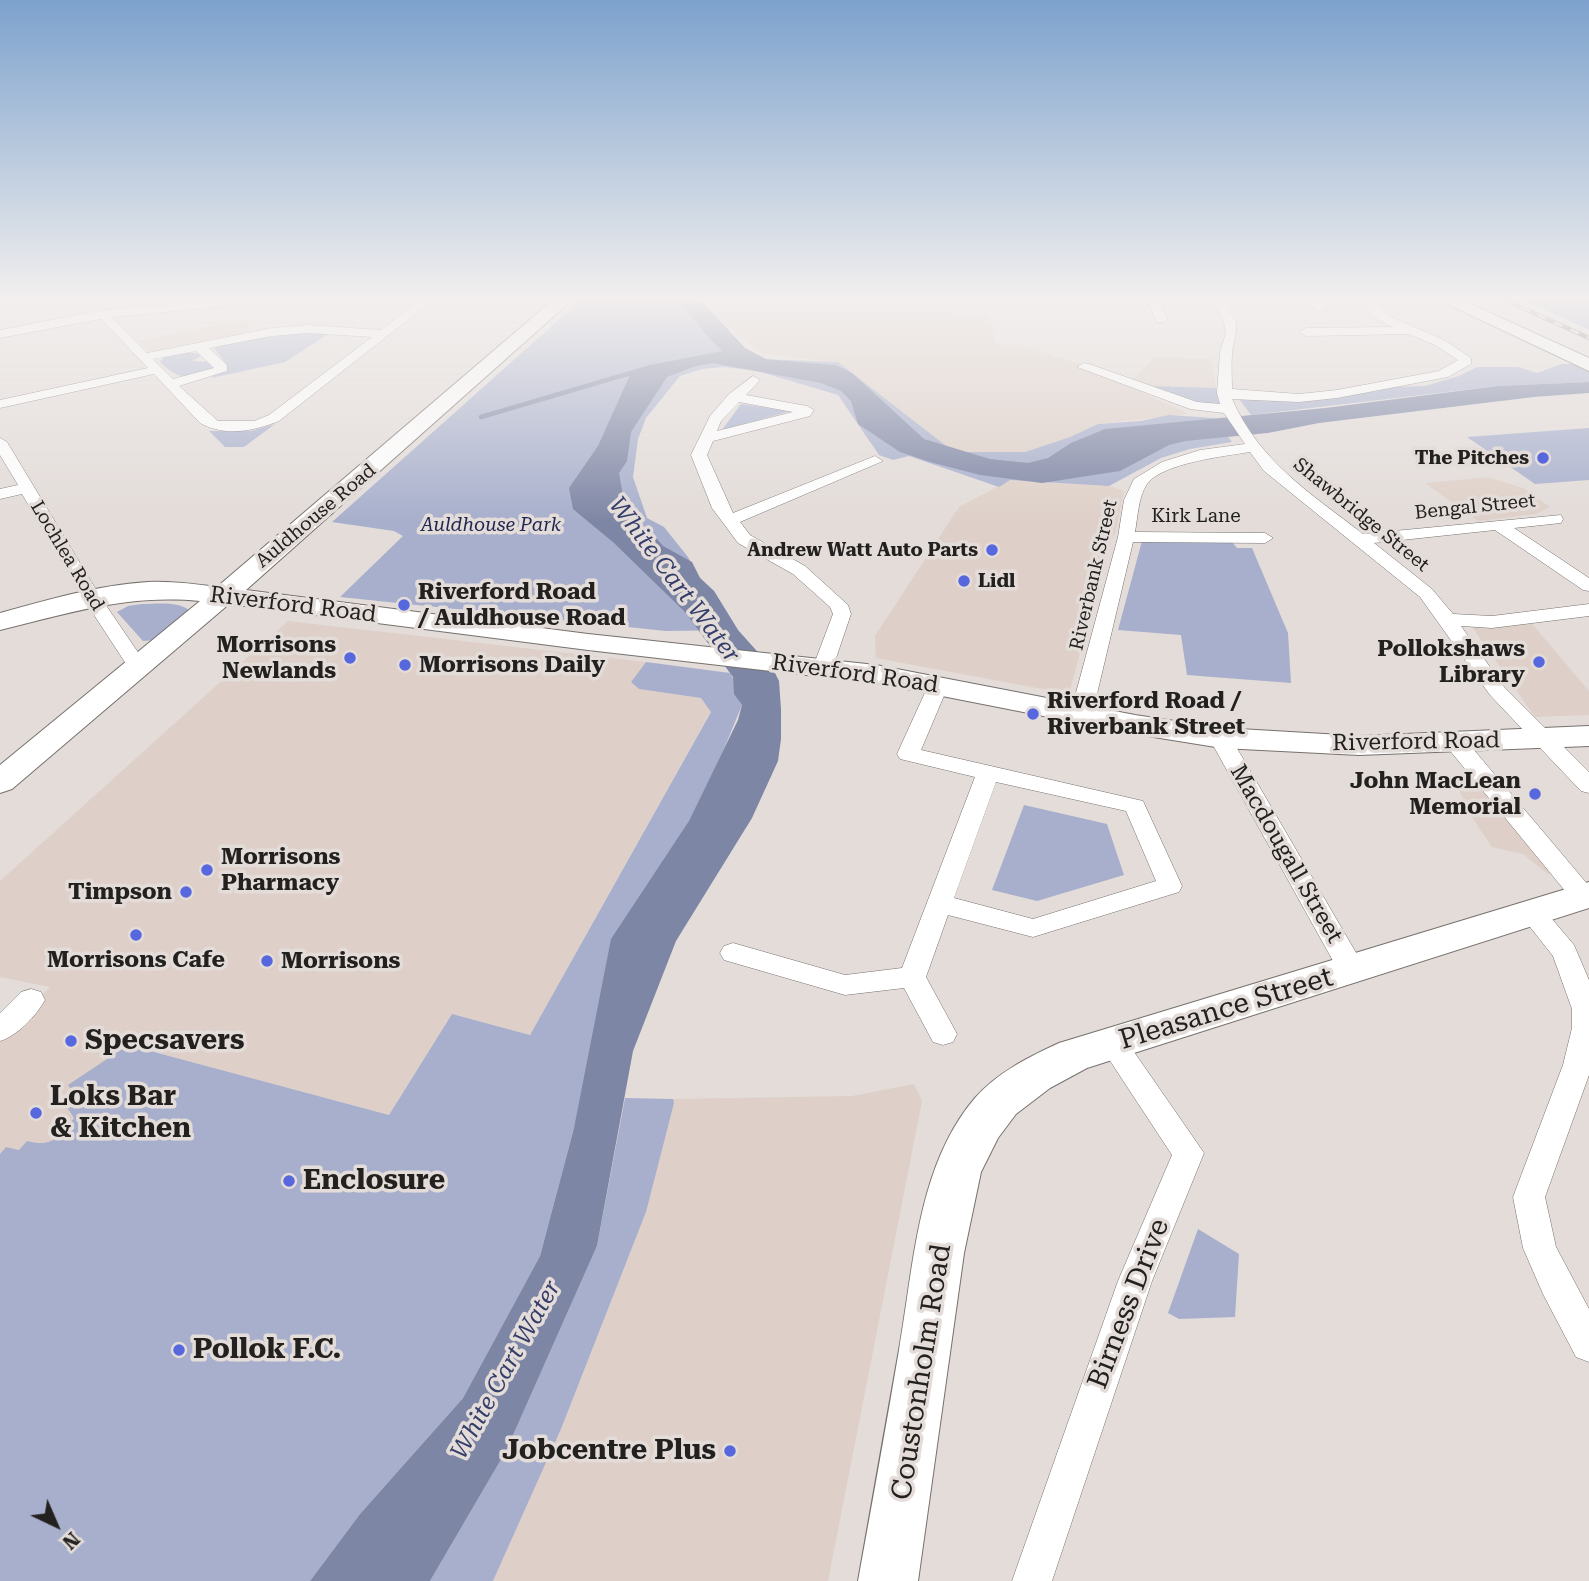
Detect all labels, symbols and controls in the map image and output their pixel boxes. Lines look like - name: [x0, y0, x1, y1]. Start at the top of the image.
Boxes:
- place label: The Pitches: [1415, 447, 1529, 469]
- marker: The Pitches: [1535, 450, 1551, 466]
- street label: Shawbridge Street: [1289, 453, 1433, 577]
- street label: Auldhouse Road: [251, 459, 381, 573]
- street label: Bengal Street: [1413, 489, 1537, 525]
- water label: White Cart Water: [602, 492, 746, 668]
- street label: Lochlea Road: [25, 497, 109, 615]
- street label: Riverbank Street: [1066, 498, 1122, 652]
- street label: Kirk Lane: [1151, 505, 1241, 527]
- park label: Auldhouse Park: [421, 514, 561, 536]
- place label: Andrew Watt Auto Parts: [747, 539, 978, 561]
- marker: Andrew Watt Auto Parts: [984, 542, 1000, 558]
- place label: Lidl: [978, 570, 1015, 592]
- marker: Lidl: [956, 573, 972, 589]
- place label: Riverford Road / Auldhouse Road: [418, 578, 626, 632]
- street label: Riverford Road: [208, 581, 378, 629]
- marker: Riverford Road / Auldhouse Road: [396, 597, 412, 613]
- place label: Morrisons Newlands: [217, 631, 336, 685]
- place label: Pollokshaws Library: [1377, 635, 1525, 689]
- street label: Riverford Road: [770, 649, 940, 699]
- marker: Morrisons Newlands: [342, 650, 358, 666]
- place label: Morrisons Daily: [419, 651, 605, 679]
- marker: Pollokshaws Library: [1531, 654, 1547, 670]
- marker: Morrisons Daily: [397, 657, 413, 673]
- place label: Riverford Road / Riverbank Street: [1047, 687, 1245, 741]
- marker: Riverford Road / Riverbank Street: [1025, 706, 1041, 722]
- street label: Riverford Road: [1332, 727, 1500, 757]
- street label: Macdougall Street: [1224, 760, 1348, 948]
- place label: John MacLean Memorial: [1350, 767, 1521, 821]
- marker: John MacLean Memorial: [1527, 786, 1543, 802]
- place label: Morrisons Pharmacy: [221, 843, 340, 897]
- marker: Morrisons Pharmacy: [199, 862, 215, 878]
- place label: Timpson: [68, 878, 172, 906]
- marker: Timpson: [178, 884, 194, 900]
- marker: Morrisons Cafe: [128, 927, 144, 943]
- place label: Morrisons Cafe: [47, 946, 225, 974]
- place label: Morrisons: [281, 947, 400, 975]
- marker: Morrisons: [259, 953, 275, 969]
- street label: Pleasance Street: [1115, 961, 1337, 1057]
- place label: Specsavers: [85, 1024, 244, 1058]
- marker: Specsavers: [63, 1033, 79, 1049]
- place label: Loks Bar & Kitchen: [50, 1080, 191, 1146]
- marker: Loks Bar & Kitchen: [28, 1105, 44, 1121]
- place label: Enclosure: [303, 1164, 445, 1198]
- marker: Enclosure: [281, 1173, 297, 1189]
- street label: Birness Drive: [1081, 1214, 1177, 1394]
- street label: Coustonholm Road: [885, 1242, 959, 1502]
- water label: White Cart Water: [445, 1276, 567, 1464]
- place label: Pollok F.C.: [193, 1333, 341, 1367]
- marker: Pollok F.C.: [171, 1342, 187, 1358]
- place label: Jobcentre Plus: [502, 1434, 716, 1468]
- marker: Jobcentre Plus: [722, 1443, 738, 1459]
- north arrow: [21, 1490, 91, 1560]
- text: N: [58, 1527, 84, 1554]

